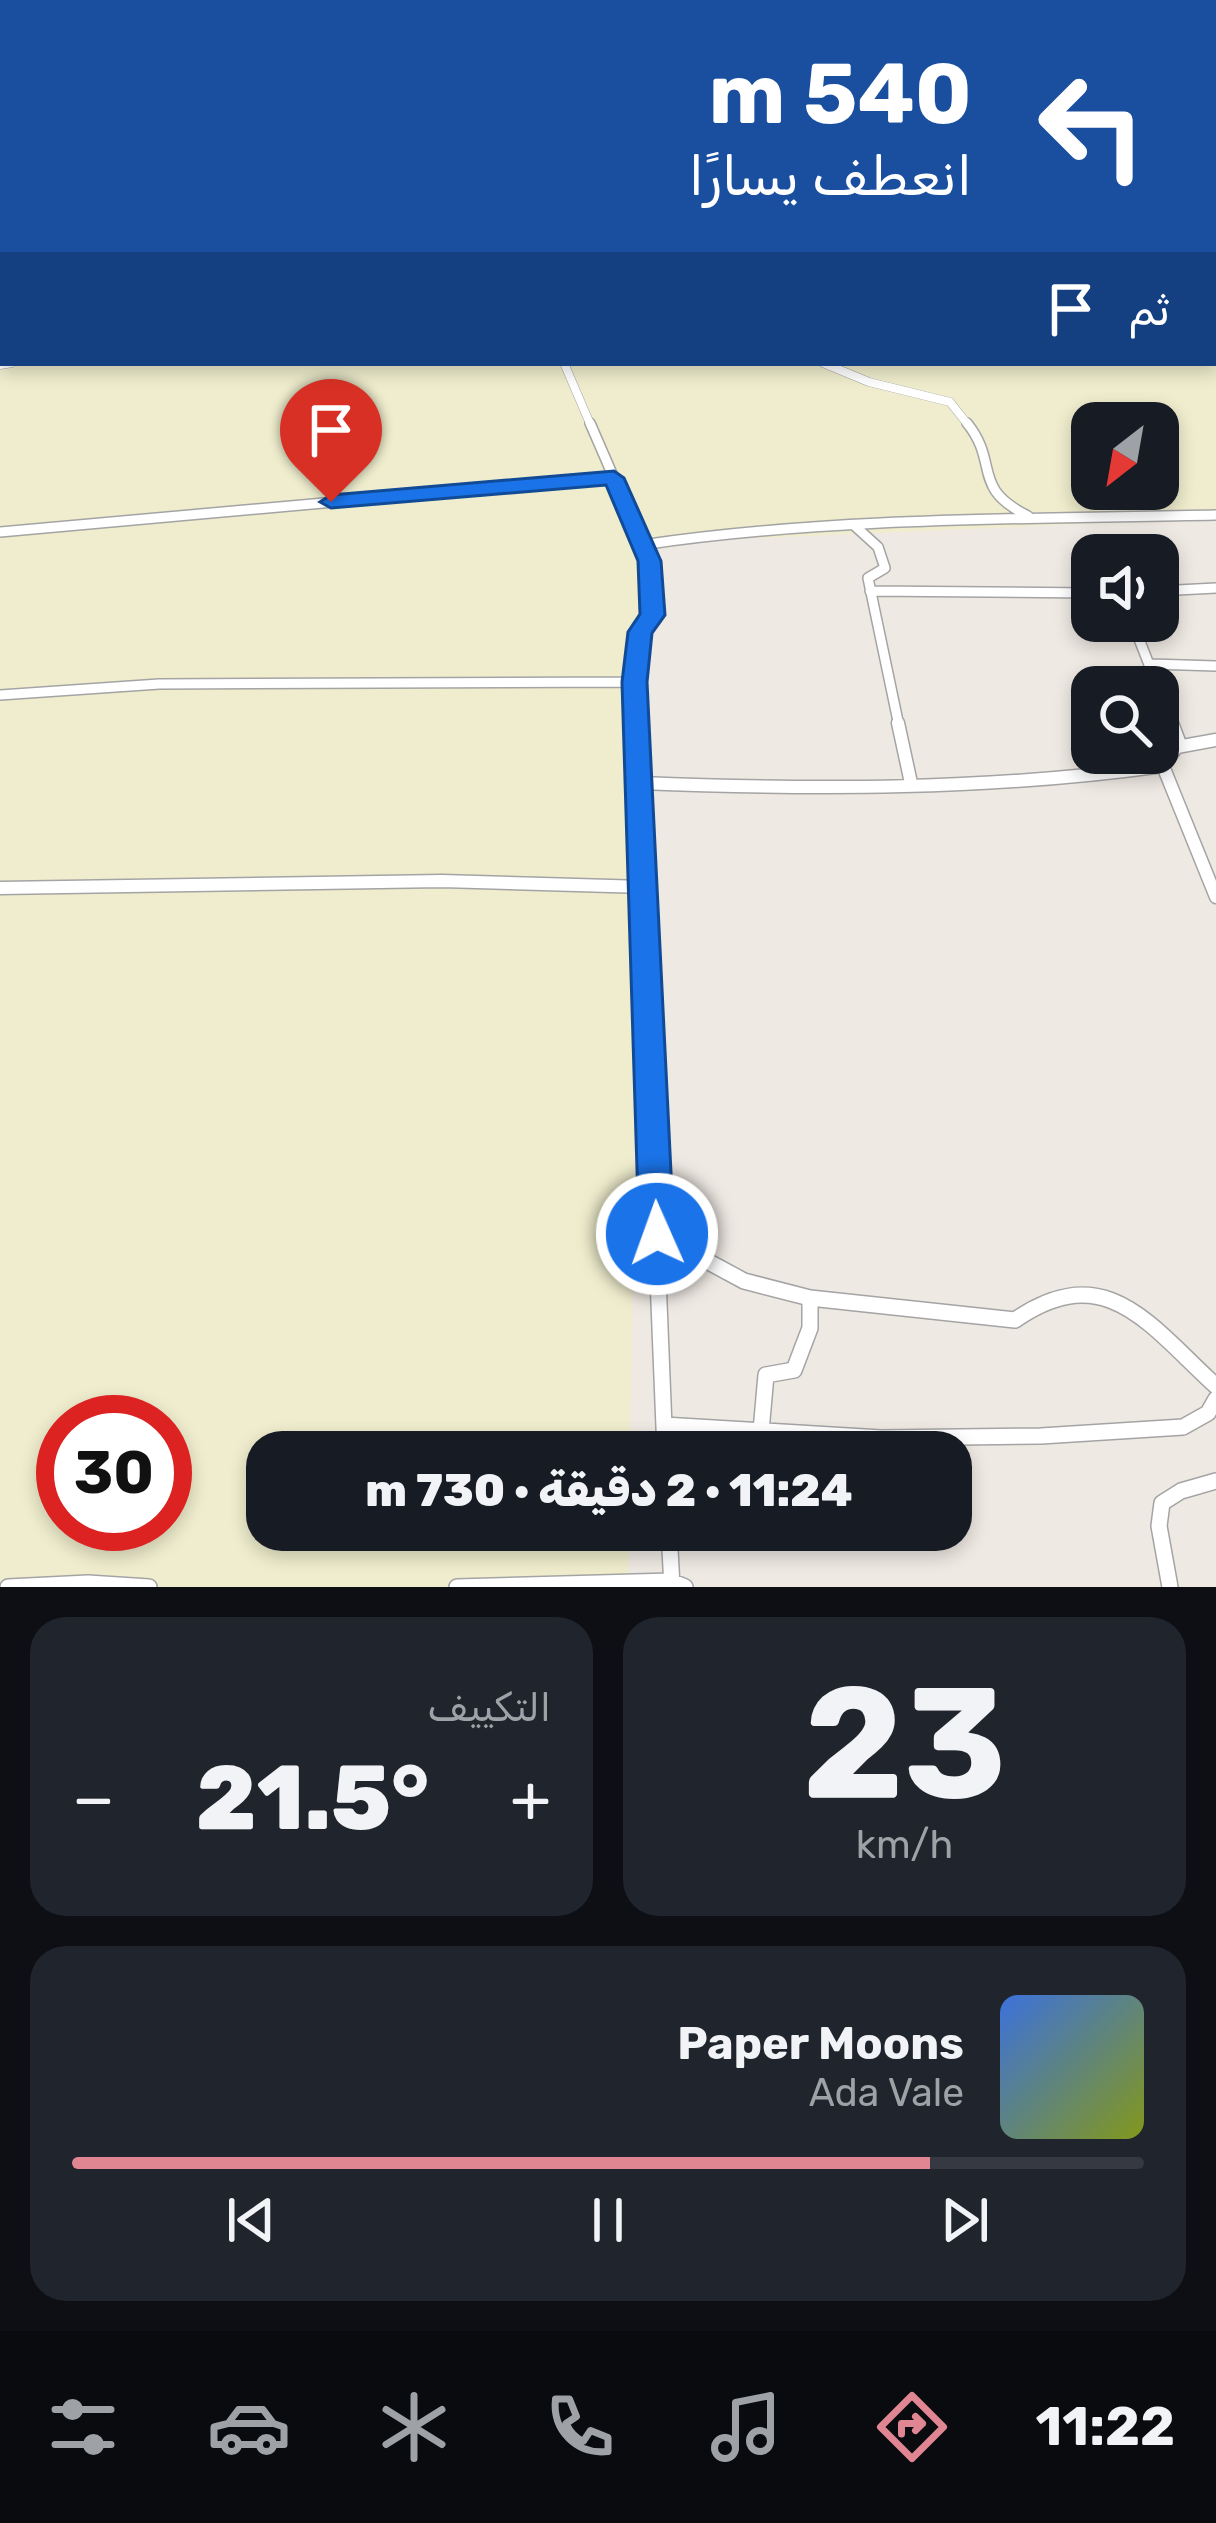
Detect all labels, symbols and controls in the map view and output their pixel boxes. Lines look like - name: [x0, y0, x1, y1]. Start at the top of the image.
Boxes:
- text: 540 m: [708, 44, 972, 144]
- icon: left: [1014, 48, 1170, 204]
- text: انعطف يسارًا: [689, 145, 972, 209]
- icon: arrive: [1038, 276, 1104, 342]
- text: ثم: [1128, 283, 1170, 336]
- pin: [280, 379, 382, 502]
- icon: arrive: [298, 397, 364, 463]
- north arrow: [1071, 402, 1179, 510]
- map controls: [1071, 402, 1179, 774]
- button: sound: [1071, 534, 1179, 642]
- button: search: [1071, 666, 1179, 774]
- position arrow: [594, 1171, 720, 1297]
- speed limit sign: 30: [36, 1395, 192, 1551]
- text: 11:24 · 2 دقيقة · 730 m: [365, 1464, 853, 1517]
- text: 23: [802, 1651, 1007, 1836]
- text: التكييف: [427, 1685, 551, 1731]
- text: 21.5°: [196, 1745, 429, 1852]
- text: −: [72, 1759, 115, 1838]
- text: +: [510, 1759, 551, 1838]
- text: km/h: [856, 1822, 953, 1868]
- text: Paper Moons: [677, 2017, 964, 2070]
- text: Ada Vale: [809, 2070, 964, 2116]
- icon: previous: [218, 2187, 284, 2253]
- icon: pause: [575, 2187, 641, 2253]
- icon: next: [932, 2187, 998, 2253]
- icon: filters: [41, 2385, 125, 2469]
- icon: car: [207, 2385, 291, 2469]
- icon: climate: [372, 2385, 456, 2469]
- icon: phone: [538, 2385, 622, 2469]
- icon: music: [704, 2385, 788, 2469]
- icon: directions: [870, 2385, 954, 2469]
- text: 11:22: [1035, 2395, 1175, 2459]

